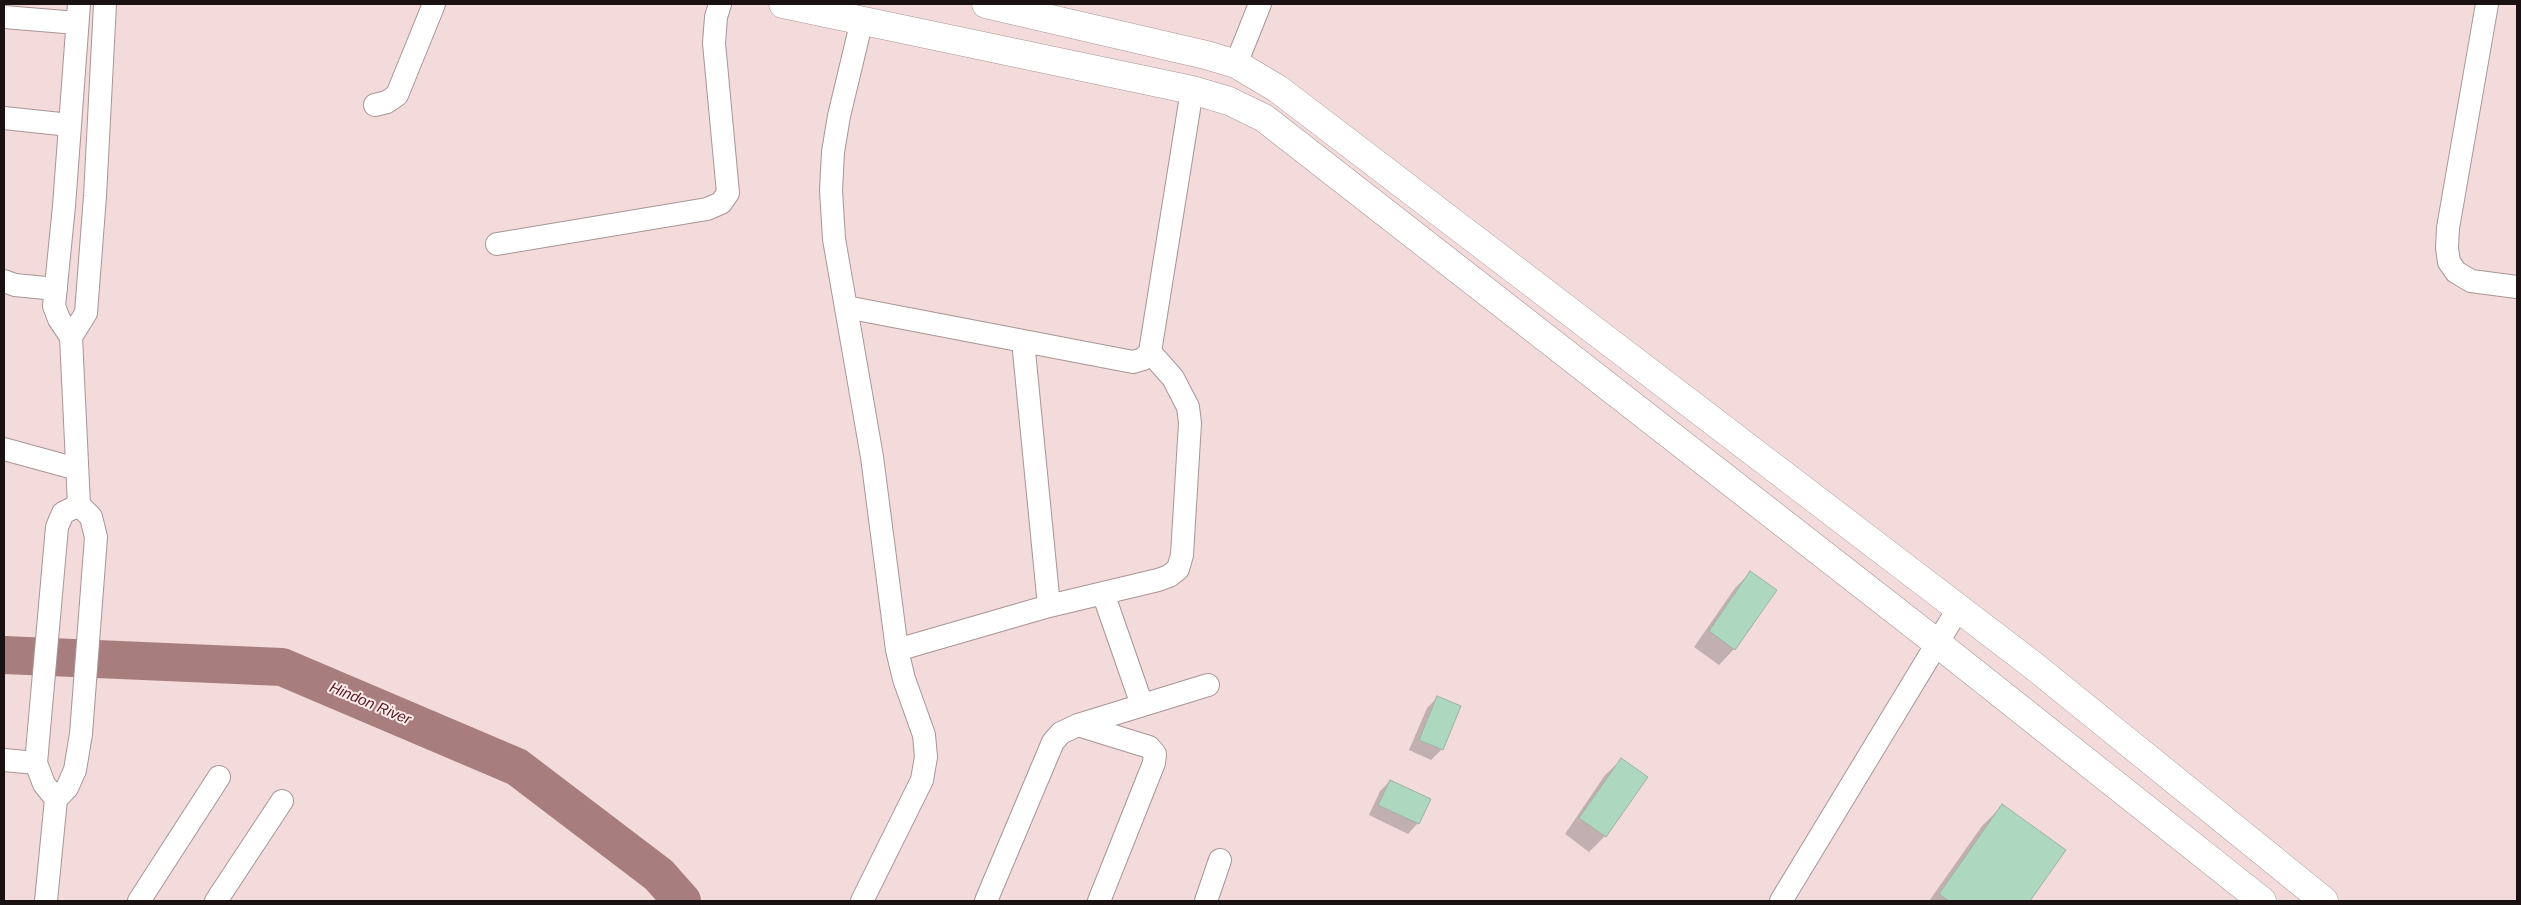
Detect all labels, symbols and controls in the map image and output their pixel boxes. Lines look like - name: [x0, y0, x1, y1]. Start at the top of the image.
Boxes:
- water label: Hindon River: [327, 679, 413, 729]

